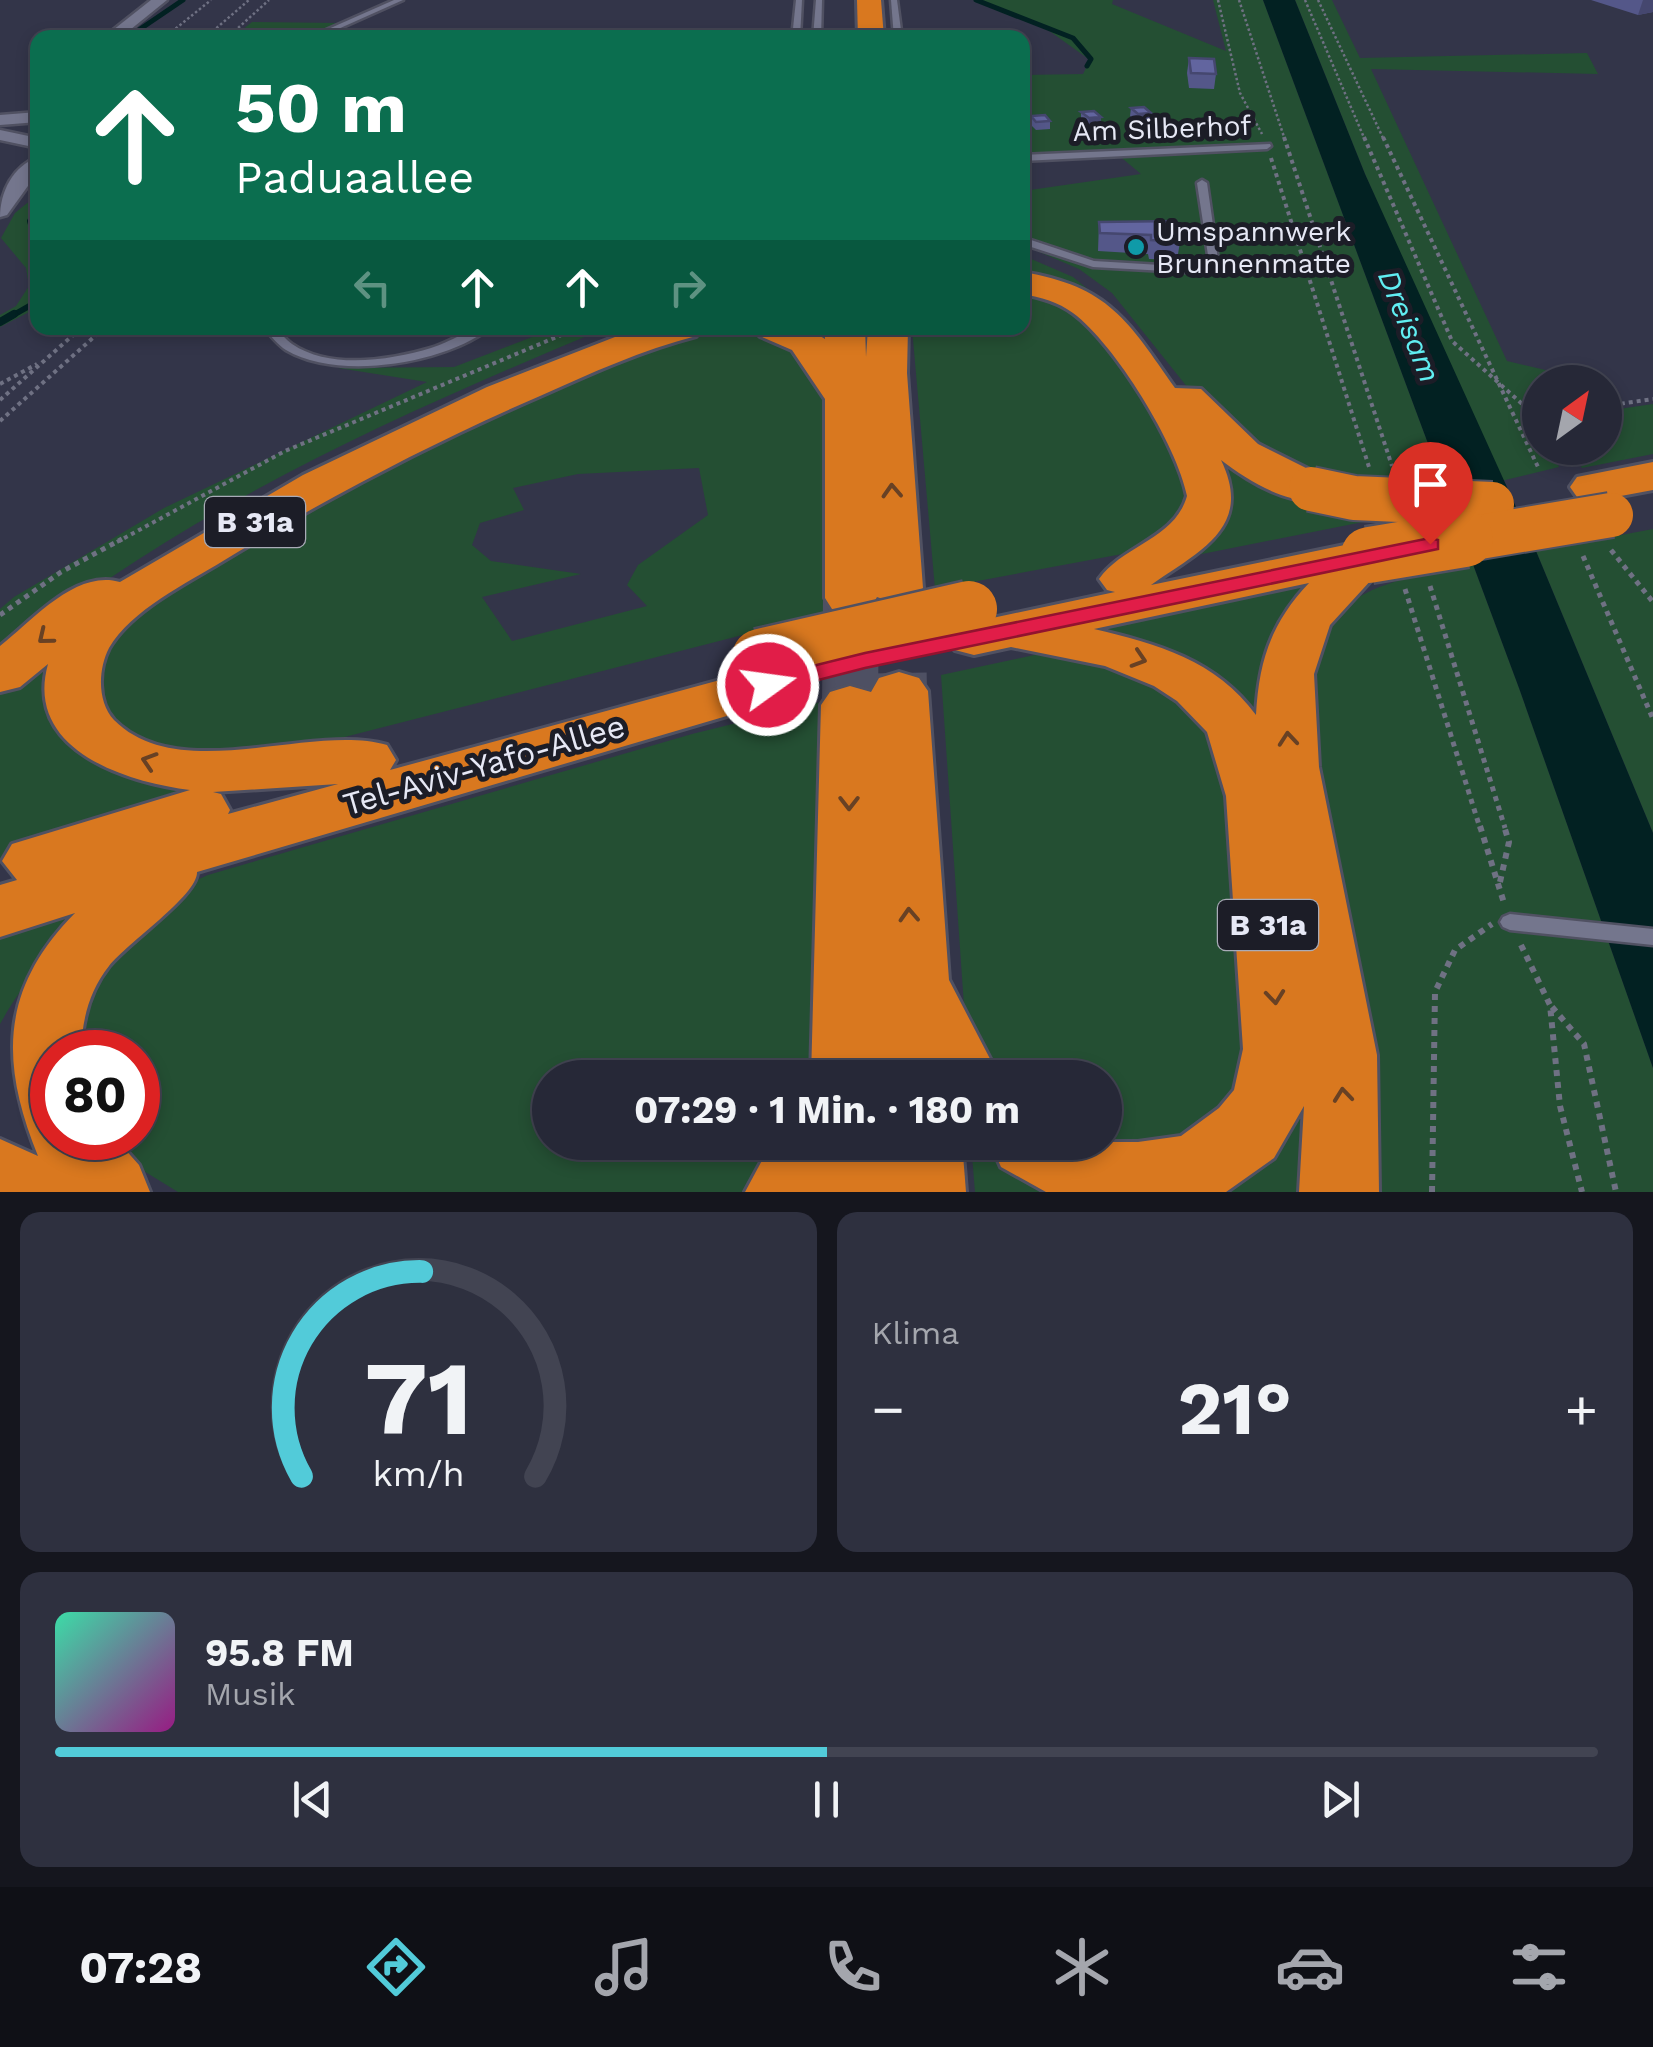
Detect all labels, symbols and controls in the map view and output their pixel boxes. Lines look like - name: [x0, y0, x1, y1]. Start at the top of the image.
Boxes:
- text: 50 m: [235, 67, 407, 149]
- icon: ahead: [70, 70, 200, 200]
- street label: Am Silberhof: [1072, 109, 1252, 148]
- text: Paduaallee: [235, 151, 474, 204]
- place label: Umspannwerk Brunnenmatte: [1156, 215, 1352, 280]
- marker: Umspannwerk Brunnenmatte: [1125, 236, 1147, 258]
- icon: left: [345, 260, 400, 315]
- icon: ahead: [450, 260, 505, 315]
- icon: ahead: [555, 260, 610, 315]
- icon: right: [660, 260, 715, 315]
- water label: Dreisam: [1371, 264, 1448, 387]
- north arrow: [1522, 365, 1622, 465]
- map controls: [1522, 365, 1622, 465]
- pin: [1388, 442, 1473, 545]
- icon: arrive: [1403, 457, 1458, 512]
- one-way arrow: [882, 483, 903, 499]
- road number: B 31a: [205, 497, 305, 547]
- one-way arrow: [39, 625, 57, 643]
- position arrow: [716, 633, 820, 737]
- one-way arrow: [1130, 647, 1147, 667]
- street label: Tel-Aviv-Yafo-Allee: [339, 707, 629, 823]
- one-way arrow: [1278, 731, 1300, 747]
- one-way arrow: [142, 752, 159, 772]
- one-way arrow: [839, 795, 860, 811]
- road number: B 31a: [1218, 900, 1318, 950]
- one-way arrow: [899, 907, 920, 923]
- one-way arrow: [1264, 990, 1285, 1006]
- speed limit sign: 80: [30, 1030, 160, 1160]
- one-way arrow: [1332, 1087, 1354, 1103]
- text: 07:29 · 1 Min. · 180 m: [634, 1088, 1020, 1132]
- text: Klima: [872, 1314, 959, 1352]
- text: 71: [364, 1337, 472, 1459]
- text: 21°: [1178, 1364, 1292, 1452]
- text: −: [872, 1377, 905, 1441]
- text: +: [1565, 1377, 1598, 1441]
- text: km/h: [372, 1453, 464, 1495]
- text: 95.8 FM: [205, 1631, 354, 1675]
- text: Musik: [205, 1675, 295, 1713]
- icon: previous: [285, 1772, 340, 1827]
- icon: pause: [799, 1772, 854, 1827]
- icon: next: [1313, 1772, 1368, 1827]
- icon: directions: [361, 1932, 431, 2002]
- icon: music: [589, 1932, 659, 2002]
- icon: phone: [818, 1932, 888, 2002]
- icon: climate: [1047, 1932, 1117, 2002]
- icon: car: [1275, 1932, 1345, 2002]
- icon: filters: [1504, 1932, 1574, 2002]
- text: 07:28: [79, 1941, 202, 1994]

